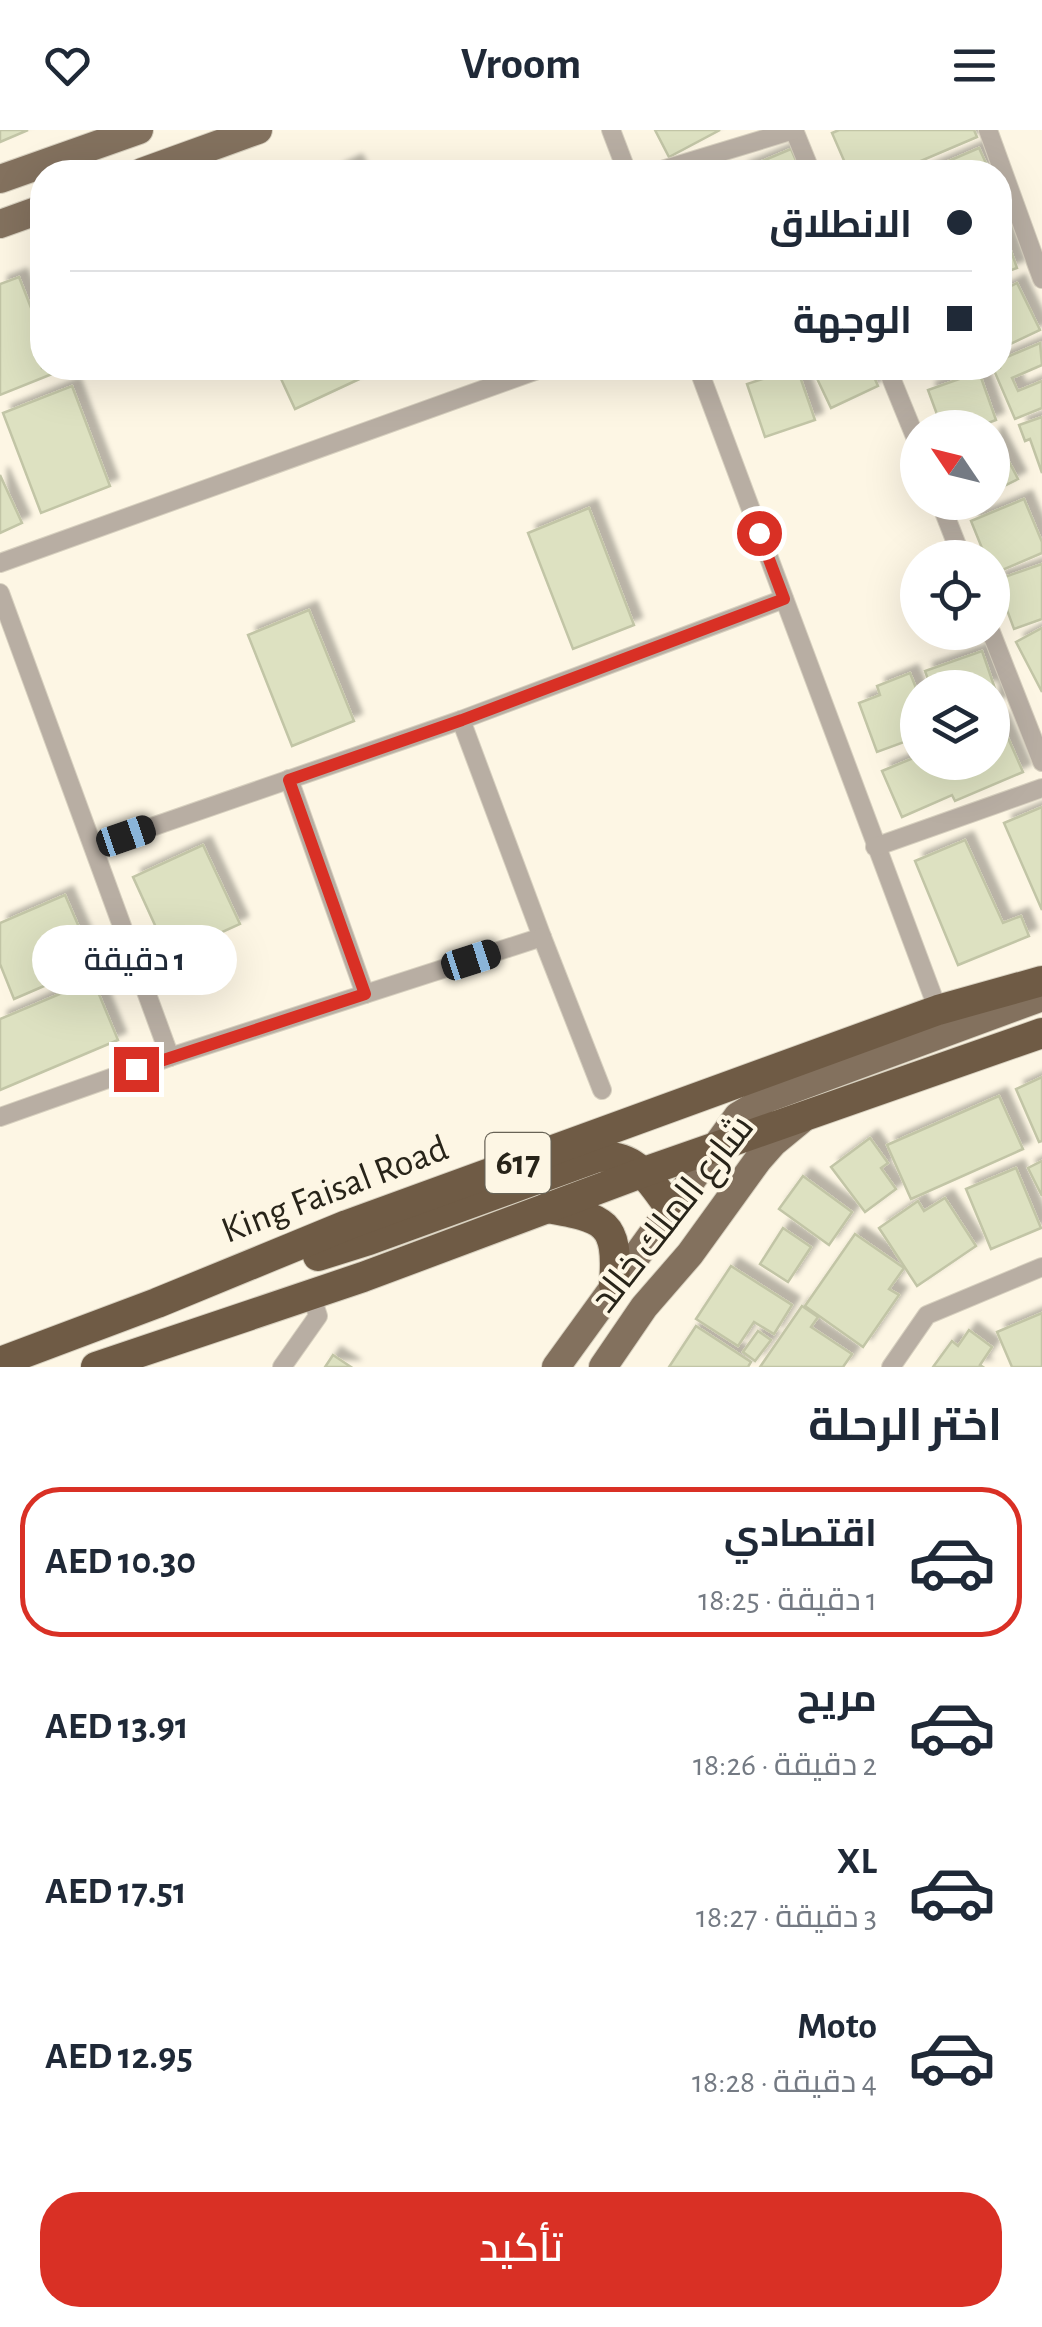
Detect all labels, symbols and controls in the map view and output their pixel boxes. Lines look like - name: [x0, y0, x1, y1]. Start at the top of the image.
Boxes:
- icon: heart: [40, 38, 95, 93]
- icon: menu: [947, 38, 1002, 93]
- text: Vroom: [461, 42, 581, 87]
- text: الانطلاق: [769, 207, 912, 245]
- text: الوجهة: [793, 303, 912, 341]
- north arrow: [900, 410, 1010, 520]
- map controls: [900, 410, 1010, 780]
- route start: [737, 511, 782, 556]
- button: locate: [900, 540, 1010, 650]
- button: layers: [900, 670, 1010, 780]
- car: [93, 812, 159, 860]
- callout: 1 دقيقة: [34, 924, 238, 994]
- car: [438, 936, 504, 984]
- text: 1 دقيقة: [84, 944, 185, 976]
- route end: [114, 1047, 159, 1092]
- street label: شارع الملك خالد: [584, 1108, 764, 1322]
- street label: King Faisal Road: [216, 1129, 454, 1251]
- road number: 617: [486, 1133, 550, 1193]
- text: اختر الرحلة: [808, 1404, 1002, 1449]
- text: اقتصادي: [724, 1516, 877, 1554]
- icon: car: [907, 1517, 997, 1607]
- text: AED 10.30: [45, 1543, 196, 1581]
- text: 1 دقيقة · 18:25: [698, 1584, 877, 1616]
- text: مريح: [797, 1681, 877, 1719]
- icon: car: [907, 1682, 997, 1772]
- text: AED 13.91: [45, 1708, 189, 1746]
- text: 2 دقيقة · 18:26: [693, 1749, 877, 1781]
- text: XL: [837, 1843, 877, 1881]
- icon: car: [907, 1847, 997, 1937]
- text: AED 17.51: [45, 1873, 187, 1911]
- text: 3 دقيقة · 18:27: [696, 1901, 877, 1933]
- text: Moto: [797, 2008, 877, 2046]
- icon: car: [907, 2012, 997, 2102]
- text: AED 12.95: [45, 2038, 193, 2076]
- text: 4 دقيقة · 18:28: [692, 2066, 877, 2098]
- button: تأكيد: [40, 2192, 1002, 2307]

